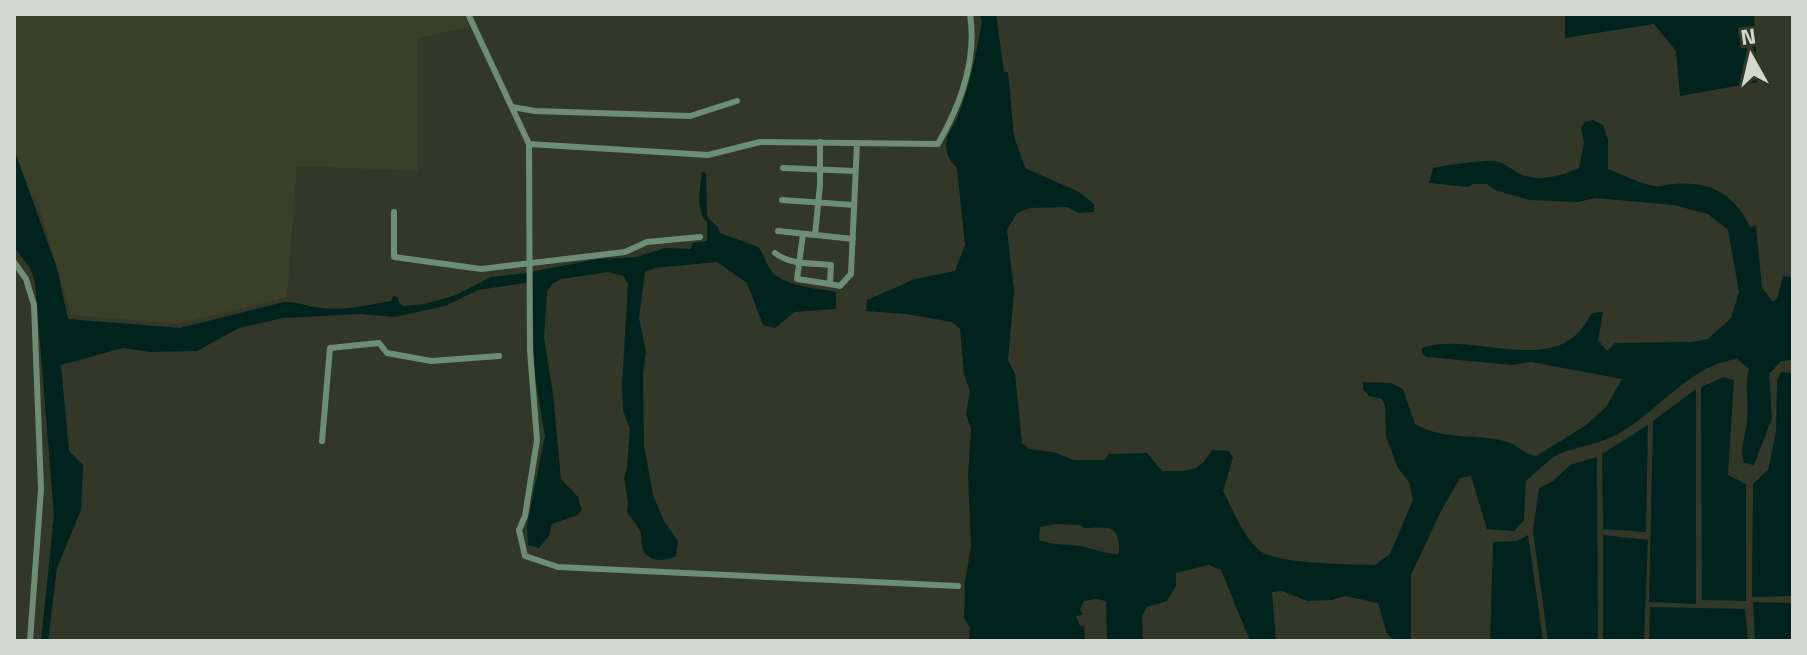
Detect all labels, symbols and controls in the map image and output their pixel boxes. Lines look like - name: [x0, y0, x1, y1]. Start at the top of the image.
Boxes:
- north arrow: [1711, 16, 1791, 96]
- text: N: [1738, 18, 1758, 54]

